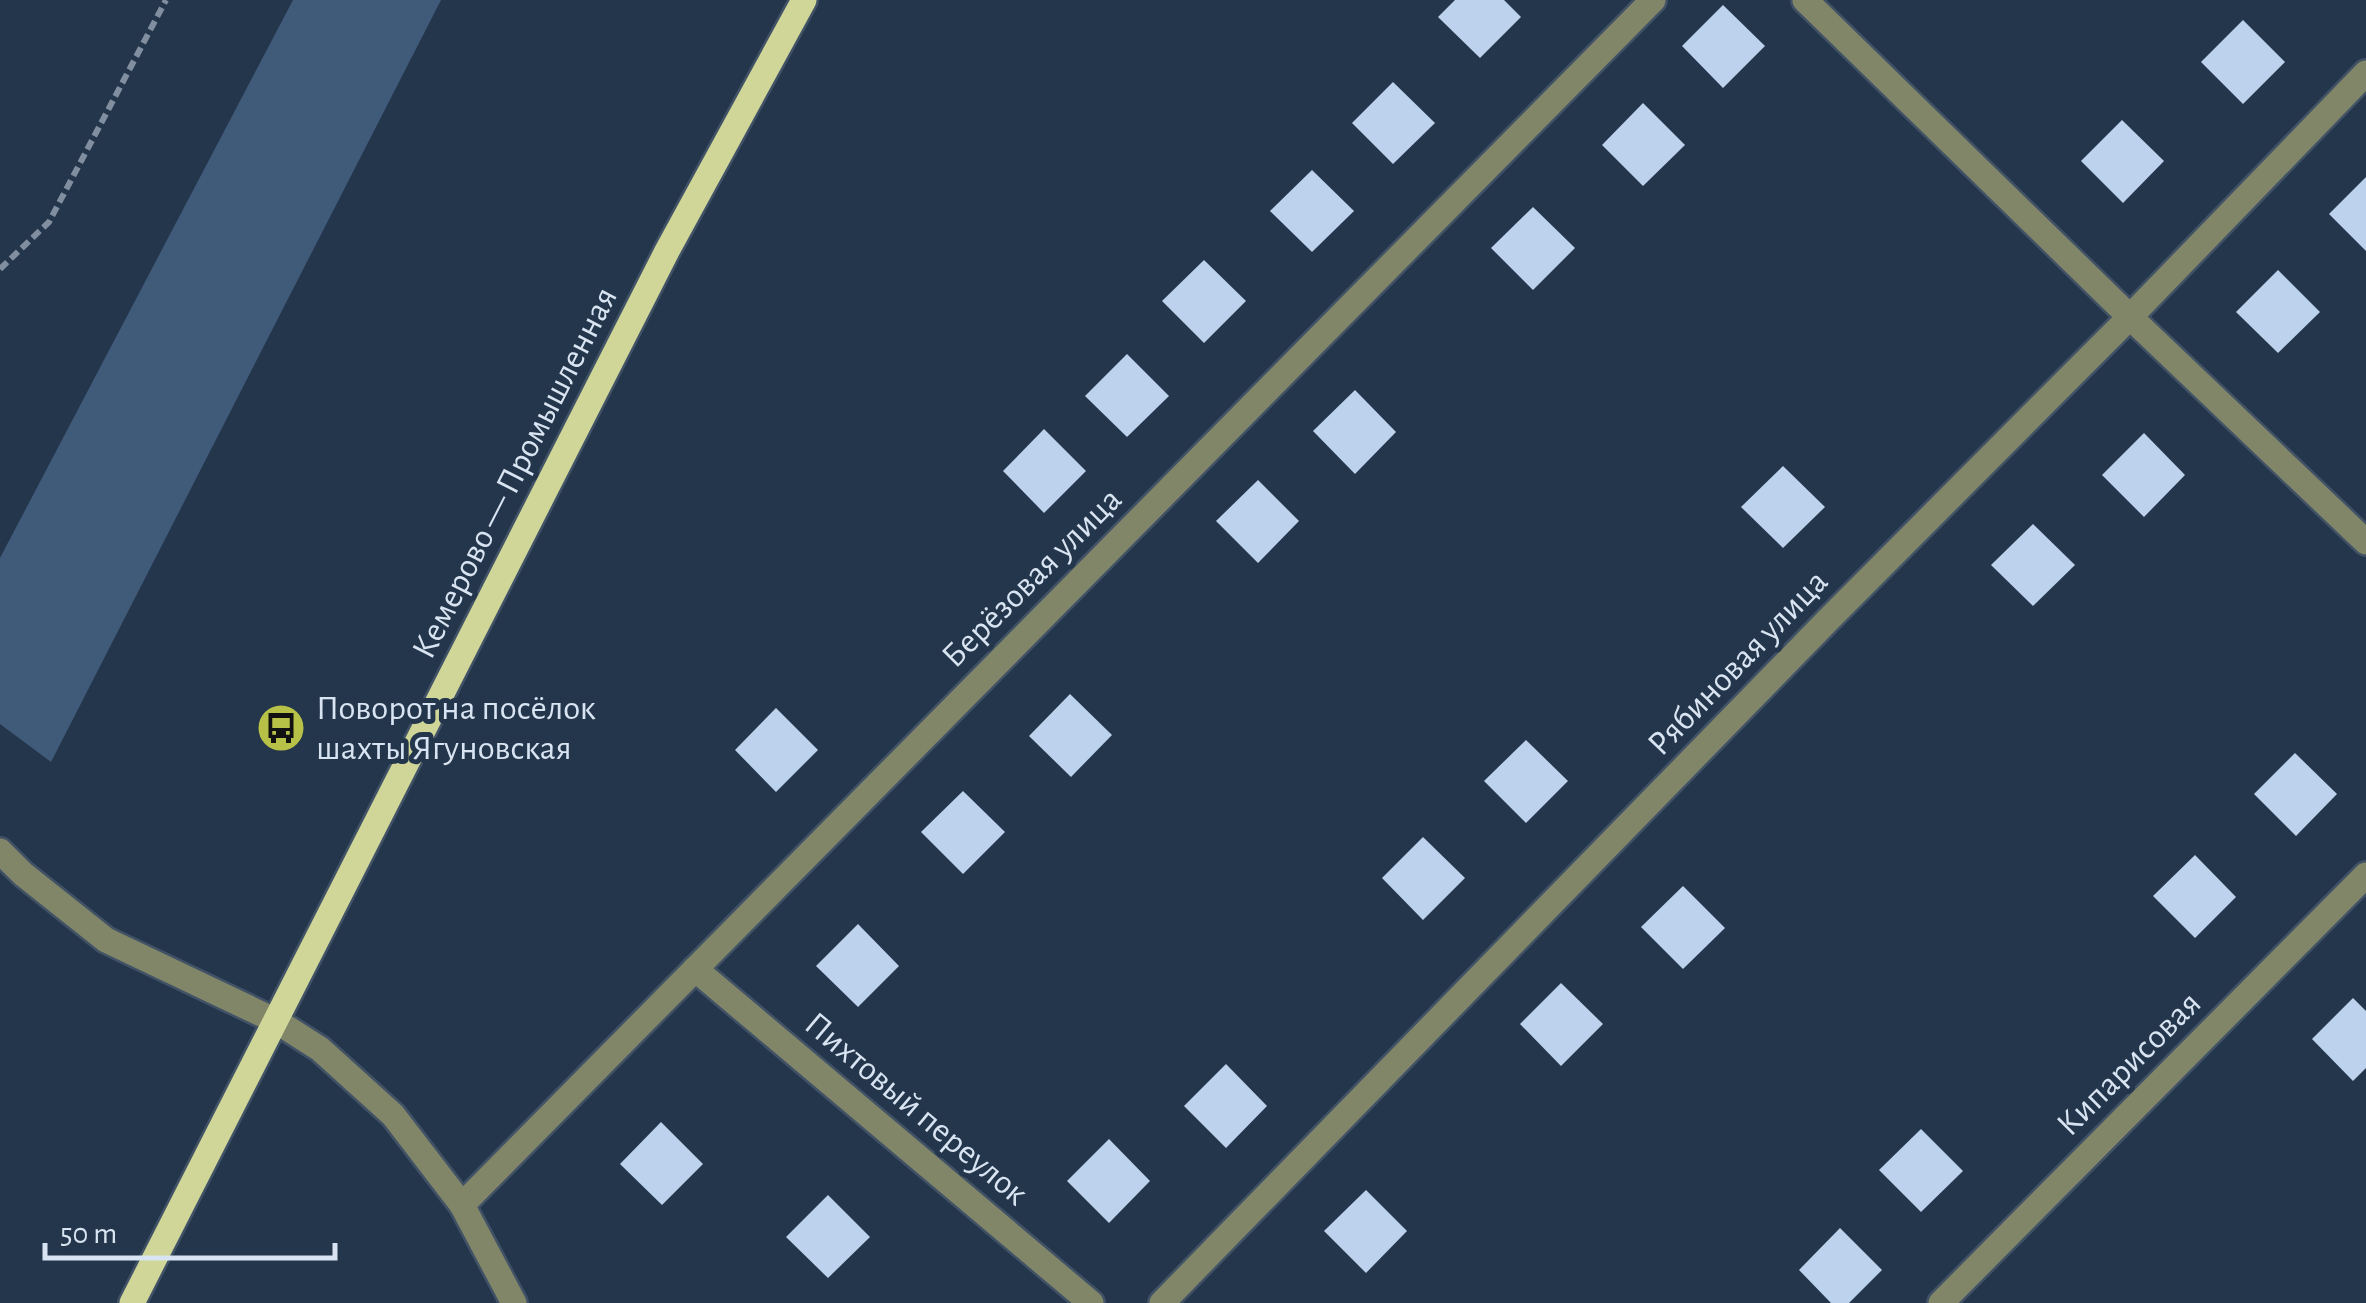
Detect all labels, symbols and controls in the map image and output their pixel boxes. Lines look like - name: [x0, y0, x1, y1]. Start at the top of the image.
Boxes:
- street label: Кемерово — Промышленная: [406, 282, 624, 664]
- street label: Берёзовая улица: [936, 482, 1128, 674]
- street label: Рябиновая улица: [1641, 564, 1835, 762]
- place label: Поворот на посёлок шахты Ягуновская: [316, 691, 596, 766]
- bus stop icon: Поворот на посёлок шахты Ягуновская: [255, 702, 307, 754]
- street label: Кипарисовая: [2050, 985, 2208, 1143]
- street label: Пихтовый переулок: [798, 1006, 1034, 1212]
- scale bar: [45, 1198, 335, 1260]
- text: 50 m: [60, 1219, 117, 1249]

